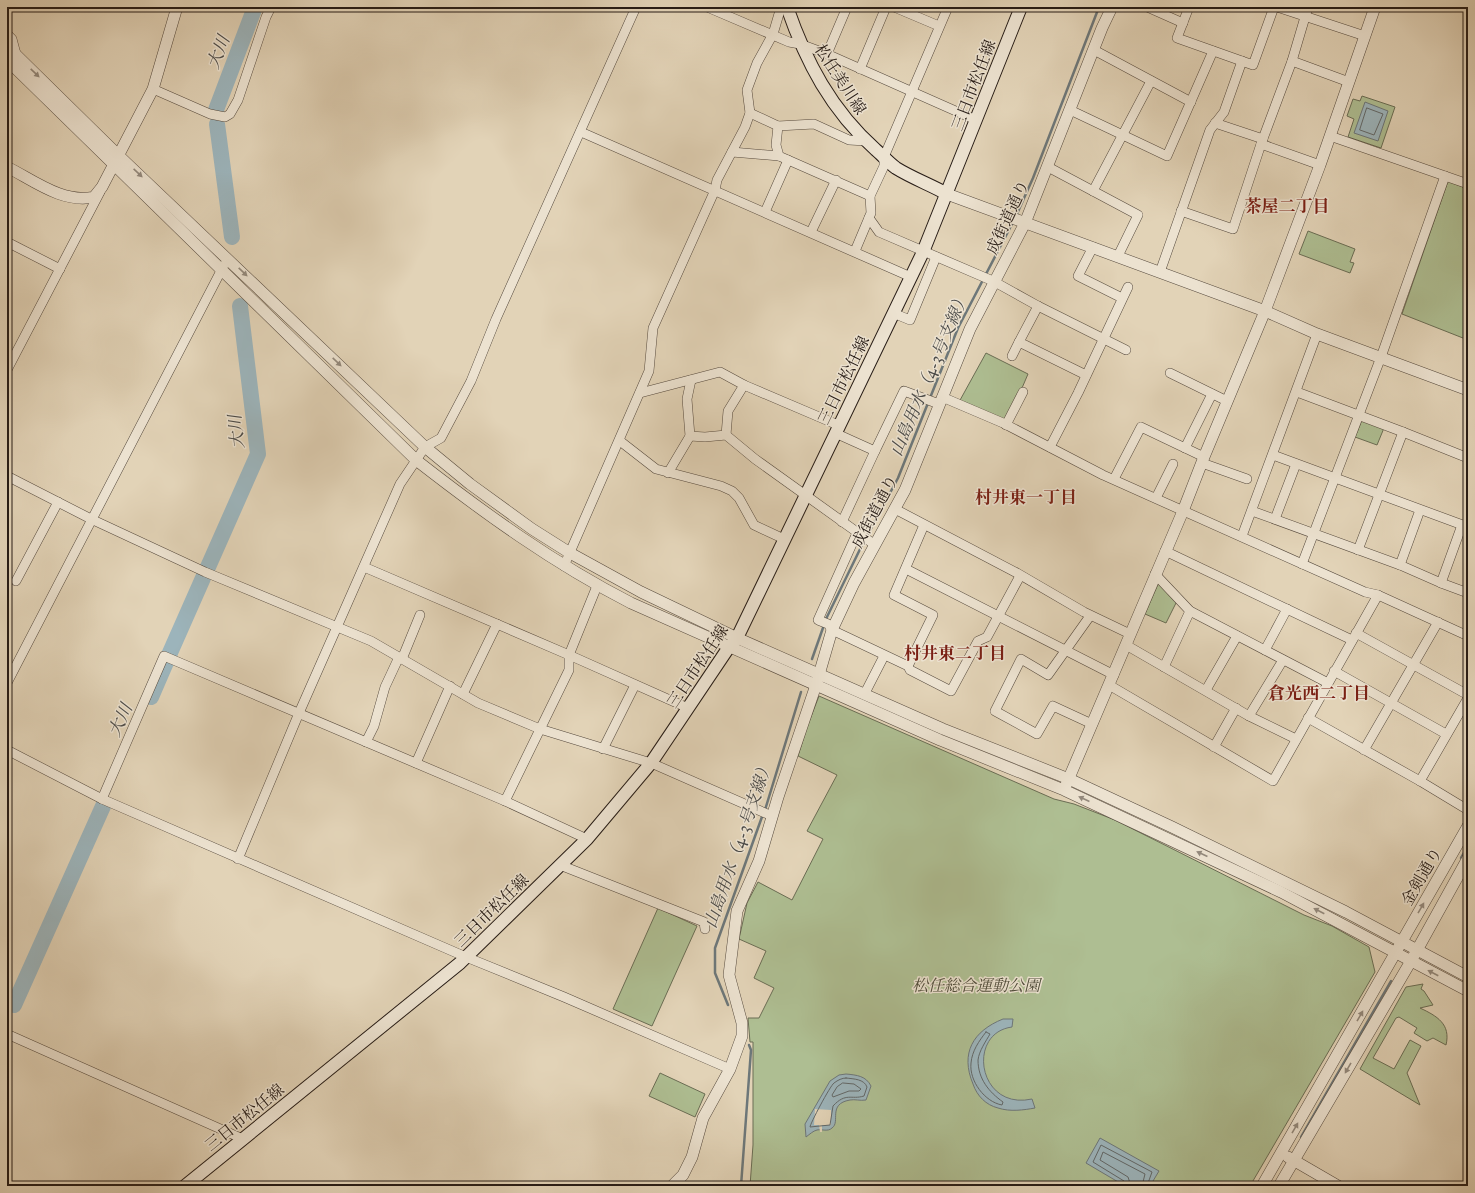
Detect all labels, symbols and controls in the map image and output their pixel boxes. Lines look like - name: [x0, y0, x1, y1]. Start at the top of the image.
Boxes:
- water label: 大川: [203, 31, 235, 72]
- street label: 三日市松任線: [947, 37, 1000, 133]
- street label: 松任美川線: [811, 41, 870, 118]
- one-way arrow: [30, 68, 40, 78]
- one-way arrow: [133, 168, 143, 178]
- street label: 成街道通り: [982, 177, 1033, 257]
- district label: 茶屋二丁目: [1245, 196, 1330, 217]
- one-way arrow: [238, 267, 248, 277]
- water label: 山島用水（4-3号支線）: [885, 289, 974, 459]
- street label: 三日市松任線: [814, 333, 873, 428]
- one-way arrow: [332, 357, 342, 367]
- water label: 大川: [224, 412, 249, 450]
- street label: 成街道通り: [847, 471, 902, 551]
- district label: 村井東一丁目: [975, 487, 1077, 508]
- street label: 三日市松任線: [663, 621, 732, 711]
- district label: 村井東二丁目: [904, 643, 1006, 664]
- district label: 倉光西二丁目: [1268, 683, 1370, 704]
- water label: 大川: [104, 699, 138, 740]
- water label: 山島用水（4-3号支線）: [700, 758, 777, 931]
- one-way arrow: [1079, 796, 1090, 802]
- street label: 金剣通り: [1397, 844, 1446, 909]
- one-way arrow: [1197, 851, 1208, 857]
- street label: 三日市松任線: [450, 870, 532, 951]
- one-way arrow: [1418, 902, 1425, 914]
- one-way arrow: [1313, 908, 1325, 915]
- one-way arrow: [1428, 970, 1439, 976]
- park label: 松任総合運動公園: [912, 976, 1043, 995]
- one-way arrow: [1357, 1010, 1364, 1022]
- one-way arrow: [1344, 1062, 1351, 1074]
- street label: 三日市松任線: [201, 1080, 288, 1155]
- one-way arrow: [1292, 1122, 1299, 1134]

